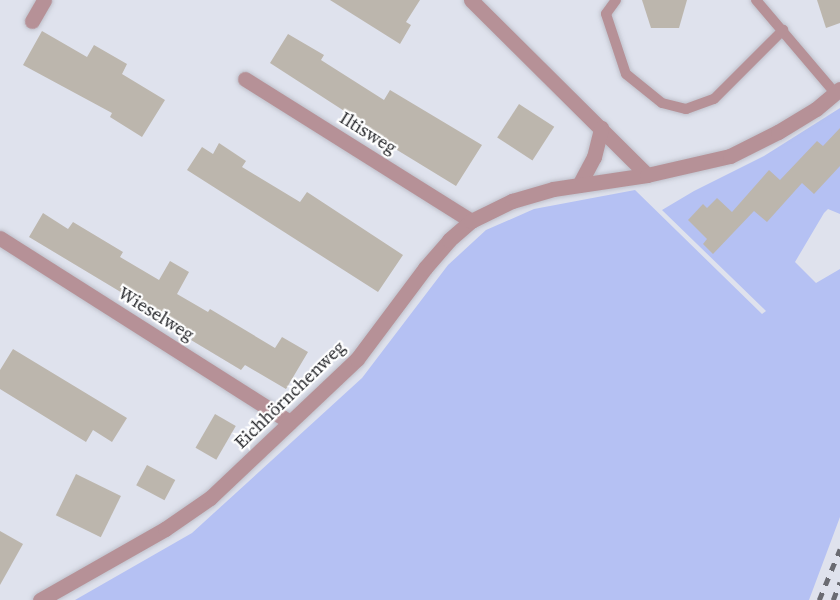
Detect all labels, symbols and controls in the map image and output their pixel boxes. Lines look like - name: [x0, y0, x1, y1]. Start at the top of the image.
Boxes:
- street label: Iltisweg: [336, 107, 400, 159]
- street label: Wieselweg: [114, 282, 198, 346]
- street label: Eichhörnchenweg: [230, 337, 350, 453]

